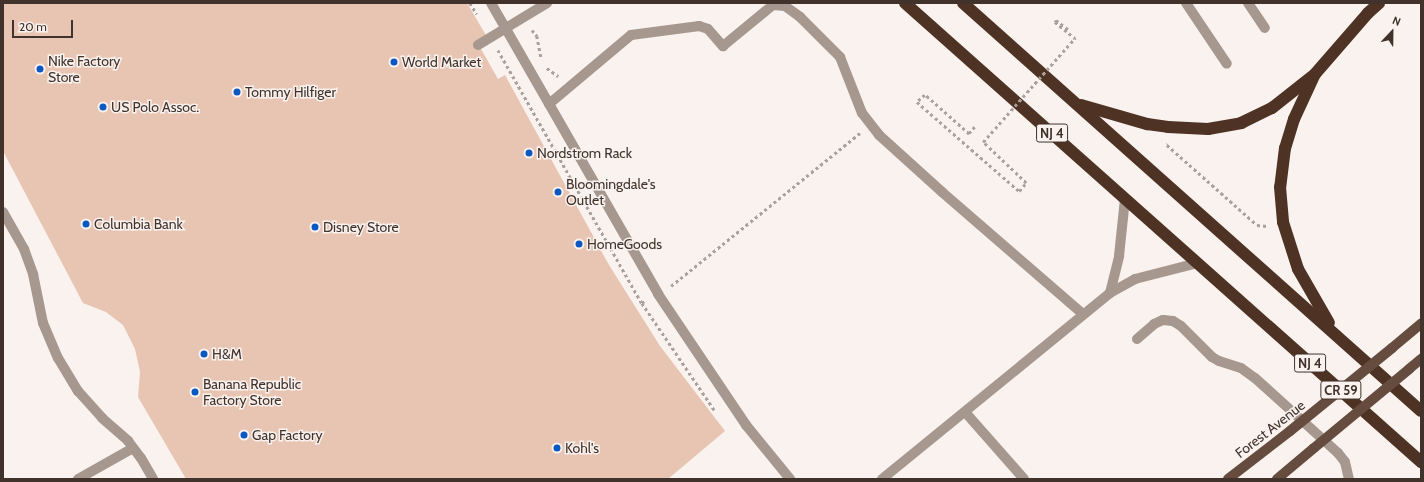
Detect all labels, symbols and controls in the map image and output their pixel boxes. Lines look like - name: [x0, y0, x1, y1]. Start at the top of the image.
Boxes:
- scale bar: [14, 12, 75, 38]
- north arrow: [1372, 12, 1412, 52]
- text: N: [1390, 13, 1403, 29]
- text: 20 m: [19, 19, 47, 34]
- place label: Nike Factory Store: [48, 53, 120, 86]
- place label: World Market: [402, 54, 481, 70]
- marker: World Market: [389, 57, 399, 67]
- marker: Nike Factory Store: [35, 64, 45, 74]
- place label: Tommy Hilfiger: [245, 84, 336, 100]
- marker: Tommy Hilfiger: [232, 87, 242, 97]
- place label: US Polo Assoc.: [111, 99, 199, 115]
- marker: US Polo Assoc.: [98, 102, 108, 112]
- road number: NJ 4: [1036, 122, 1068, 144]
- place label: Nordstrom Rack: [537, 145, 632, 161]
- marker: Nordstrom Rack: [524, 148, 534, 158]
- place label: Bloomingdale's Outlet: [566, 176, 656, 208]
- marker: Bloomingdale's Outlet: [553, 187, 563, 197]
- place label: Columbia Bank: [94, 216, 183, 232]
- marker: Columbia Bank: [81, 219, 91, 229]
- place label: Disney Store: [323, 219, 399, 235]
- marker: Disney Store: [310, 222, 320, 232]
- place label: HomeGoods: [587, 236, 662, 252]
- marker: HomeGoods: [574, 239, 584, 249]
- place label: H&M: [212, 346, 242, 362]
- marker: H&M: [199, 349, 209, 359]
- road number: NJ 4: [1294, 352, 1326, 374]
- place label: Banana Republic Factory Store: [203, 376, 301, 408]
- road number: CR 59: [1320, 379, 1362, 401]
- marker: Banana Republic Factory Store: [190, 387, 200, 397]
- street label: Forest Avenue: [1232, 397, 1308, 461]
- place label: Gap Factory: [252, 427, 323, 443]
- marker: Gap Factory: [239, 430, 249, 440]
- place label: Kohl's: [565, 440, 599, 456]
- marker: Kohl's: [552, 443, 562, 453]

